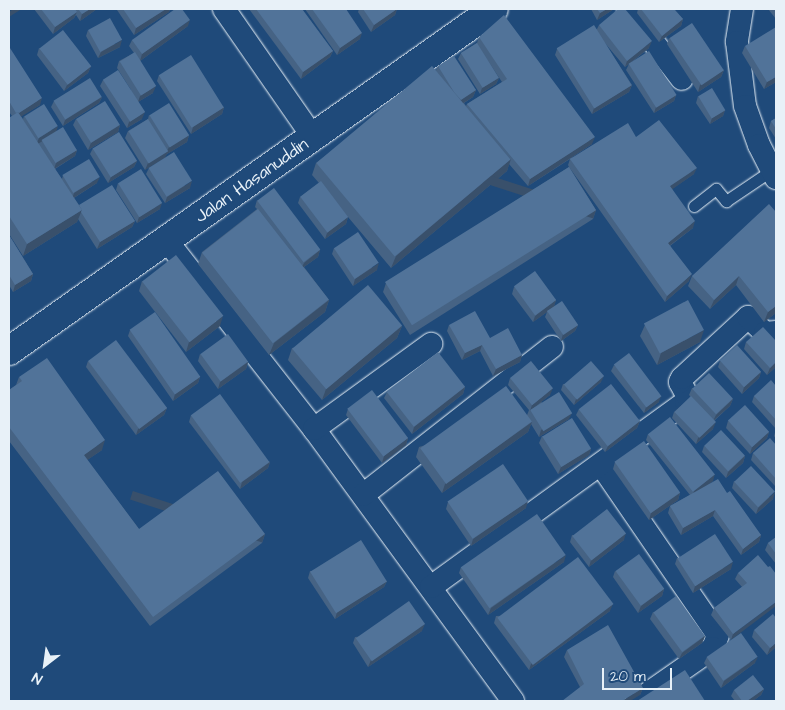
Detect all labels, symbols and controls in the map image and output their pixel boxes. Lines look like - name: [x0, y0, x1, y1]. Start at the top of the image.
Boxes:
- street label: Jalan Hasanuddin: [191, 134, 313, 228]
- north arrow: [20, 640, 70, 690]
- scale bar: [605, 658, 675, 690]
- text: 20 m: [610, 666, 646, 687]
- text: N: [29, 667, 46, 689]

